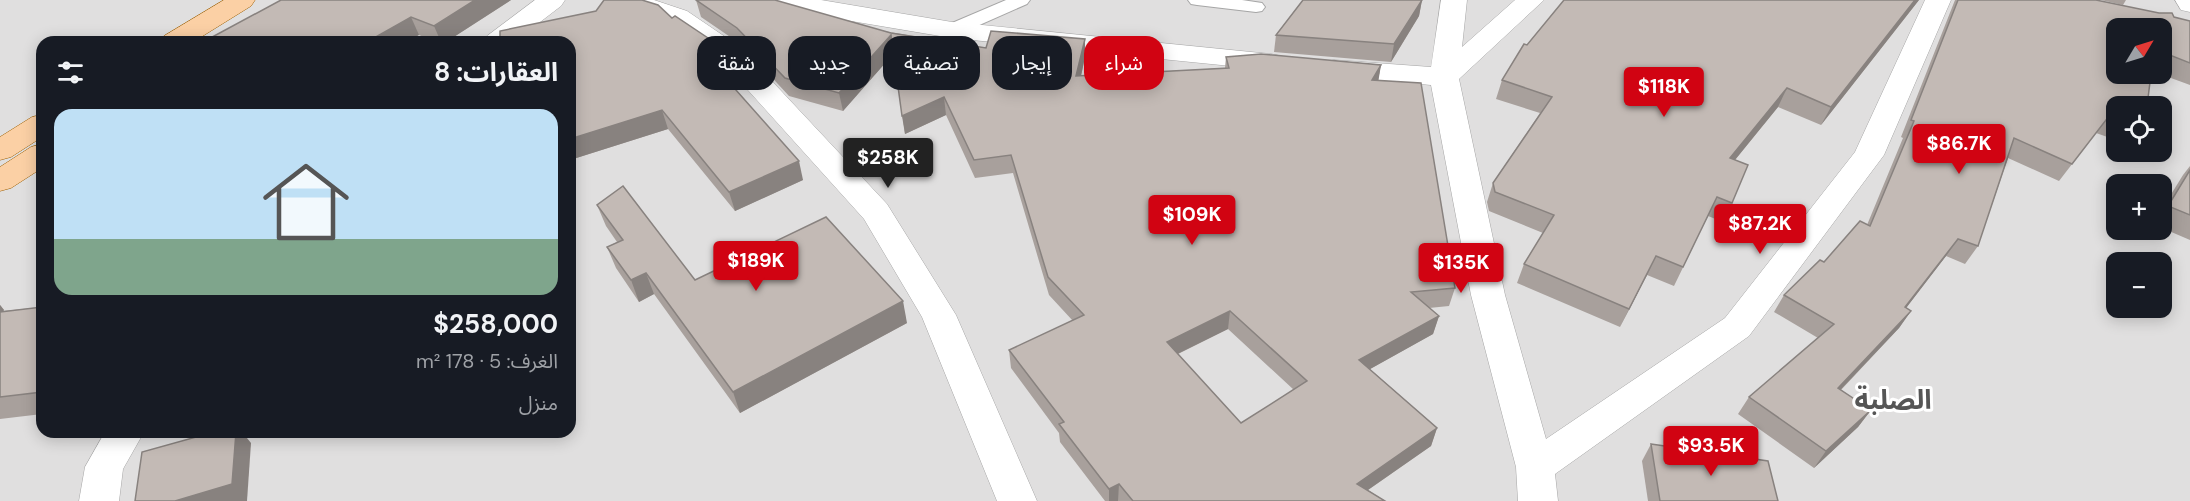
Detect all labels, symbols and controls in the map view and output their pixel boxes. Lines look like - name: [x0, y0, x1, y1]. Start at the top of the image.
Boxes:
- north arrow: [2106, 18, 2172, 84]
- map controls: [2106, 18, 2172, 318]
- chip: شقة: [697, 36, 776, 90]
- chip: جديد: [788, 36, 871, 90]
- chip: تصفية: [883, 36, 980, 90]
- chip: إيجار: [992, 36, 1072, 90]
- chip: شراء: [1084, 36, 1164, 90]
- text: العقارات: 8: [434, 55, 558, 89]
- icon: filters: [54, 56, 87, 89]
- pin: $118K: [1622, 67, 1706, 118]
- text: $118K: [1638, 73, 1690, 99]
- button: locate: [2106, 96, 2172, 162]
- pin: $86.7K: [1910, 124, 2008, 175]
- text: $86.7K: [1927, 130, 1992, 156]
- pin: $258K: [846, 138, 930, 189]
- text: $258K: [857, 144, 919, 170]
- icon: home: [252, 148, 360, 256]
- button: +: [2106, 174, 2172, 240]
- pin: $109K: [1150, 195, 1234, 246]
- text: $109K: [1162, 201, 1222, 227]
- pin: $87.2K: [1711, 204, 1809, 255]
- text: $87.2K: [1728, 210, 1792, 236]
- pin: $189K: [714, 241, 798, 292]
- pin: $135K: [1419, 243, 1503, 294]
- text: $189K: [727, 247, 785, 273]
- text: $135K: [1433, 249, 1489, 275]
- button: −: [2106, 252, 2172, 318]
- text: $258,000: [433, 307, 558, 341]
- text: الغرف: 5 · 178 m²: [416, 348, 558, 374]
- district label: الصلبة: [1854, 382, 1932, 417]
- text: منزل: [519, 390, 558, 416]
- pin: $93.5K: [1662, 426, 1760, 477]
- text: $93.5K: [1677, 432, 1745, 458]

